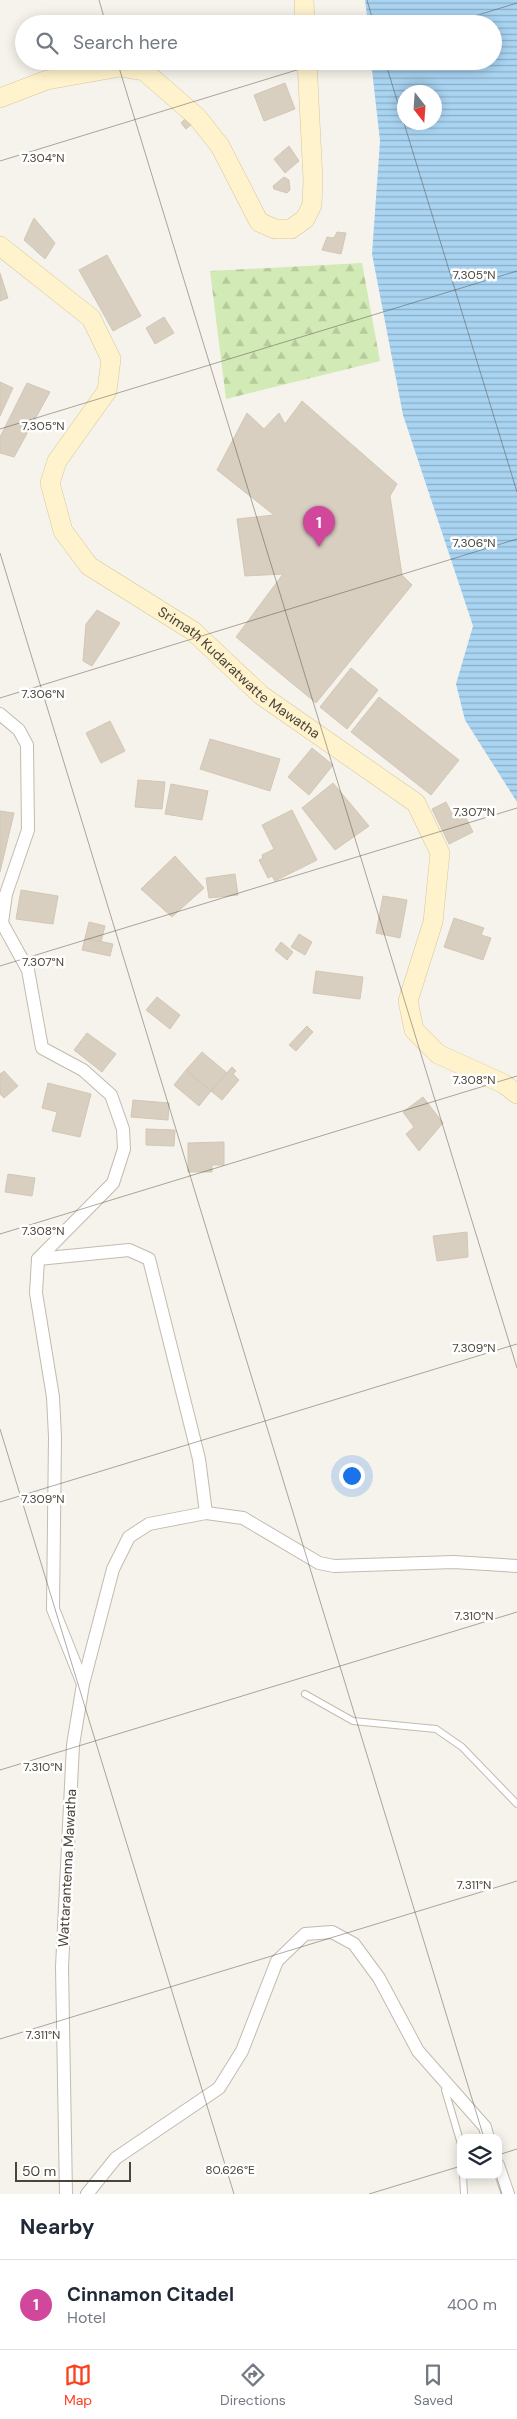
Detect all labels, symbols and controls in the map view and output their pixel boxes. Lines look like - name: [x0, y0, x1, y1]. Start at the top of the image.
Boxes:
- search box: [15, 15, 502, 70]
- icon: search: [33, 29, 61, 57]
- text: Search here: [73, 30, 178, 55]
- north arrow: [397, 85, 442, 130]
- text: 7.304°N: [21, 150, 65, 166]
- text: 7.305°N: [452, 267, 496, 283]
- text: 7.305°N: [21, 418, 65, 434]
- pin: 1: [303, 506, 335, 547]
- text: 7.306°N: [452, 535, 496, 551]
- street label: Srimath Kudaratwatte Mawatha: [155, 602, 324, 742]
- text: 7.306°N: [21, 686, 65, 702]
- text: 7.307°N: [453, 804, 495, 820]
- text: 7.307°N: [22, 954, 64, 970]
- text: 7.308°N: [452, 1072, 496, 1088]
- text: 7.308°N: [21, 1223, 65, 1239]
- text: 7.309°N: [452, 1340, 496, 1356]
- your location: [339, 1463, 365, 1489]
- text: 7.309°N: [21, 1491, 65, 1507]
- text: 7.310°N: [454, 1608, 494, 1624]
- text: 7.310°N: [23, 1759, 63, 1775]
- street label: Wattarantenna Mawatha: [54, 1788, 80, 1948]
- text: 7.311°N: [457, 1877, 491, 1893]
- text: 7.311°N: [26, 2027, 60, 2043]
- map controls: [457, 2134, 502, 2179]
- button: layers: [457, 2134, 502, 2179]
- scale bar: [15, 2159, 131, 2182]
- text: 50 m: [22, 2162, 56, 2180]
- text: 80.626°E: [205, 2162, 255, 2178]
- text: Nearby: [20, 2213, 94, 2241]
- text: Cinnamon Citadel: [67, 2282, 234, 2307]
- text: 1: [33, 2294, 39, 2315]
- text: 400 m: [447, 2294, 497, 2315]
- text: Hotel: [67, 2307, 106, 2328]
- tab: Map: [64, 2361, 92, 2409]
- tab: Directions: [220, 2361, 286, 2409]
- tab: Saved: [414, 2361, 453, 2409]

